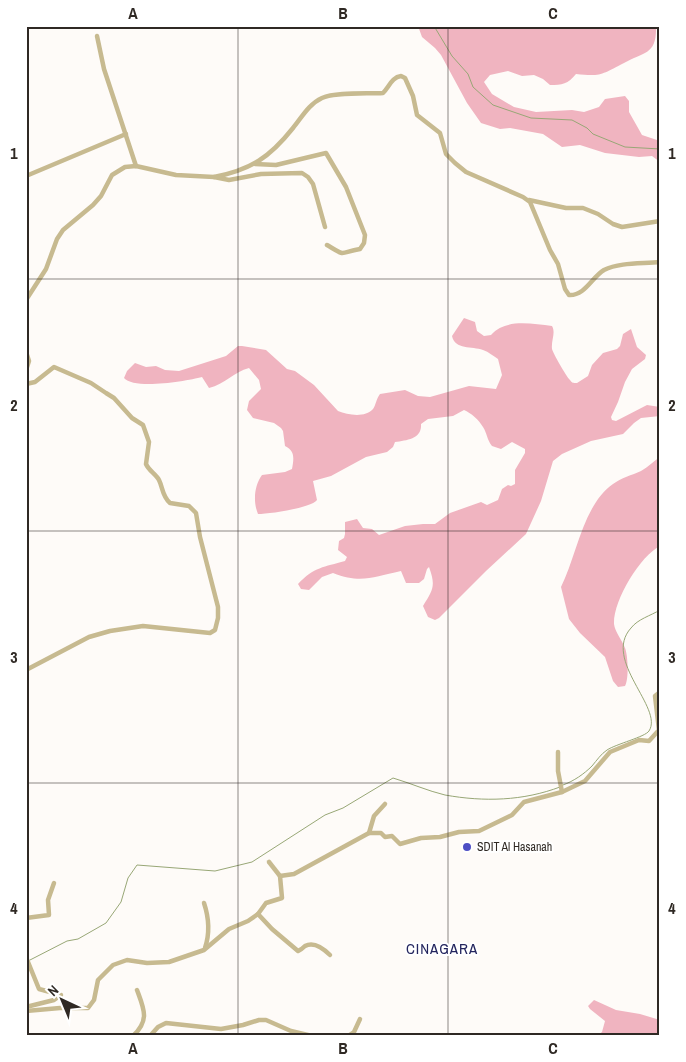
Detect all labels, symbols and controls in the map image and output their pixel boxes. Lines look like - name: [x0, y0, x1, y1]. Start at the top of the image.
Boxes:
- text: A: [128, 2, 138, 24]
- text: B: [338, 2, 348, 24]
- text: C: [548, 2, 558, 24]
- text: 1: [10, 142, 18, 164]
- text: 1: [668, 142, 676, 164]
- text: 2: [10, 394, 18, 416]
- text: 2: [668, 394, 676, 416]
- text: 3: [10, 646, 18, 668]
- text: 3: [668, 646, 676, 668]
- place label: SDIT Al Hasanah: [477, 839, 552, 855]
- marker: SDIT Al Hasanah: [461, 841, 473, 853]
- text: 4: [10, 897, 18, 919]
- text: 4: [668, 897, 676, 919]
- district label: CINAGARA: [406, 938, 478, 959]
- north arrow: [38, 974, 88, 1024]
- text: N: [44, 981, 62, 1000]
- text: A: [128, 1037, 138, 1059]
- text: B: [338, 1037, 348, 1059]
- text: C: [548, 1037, 558, 1059]

